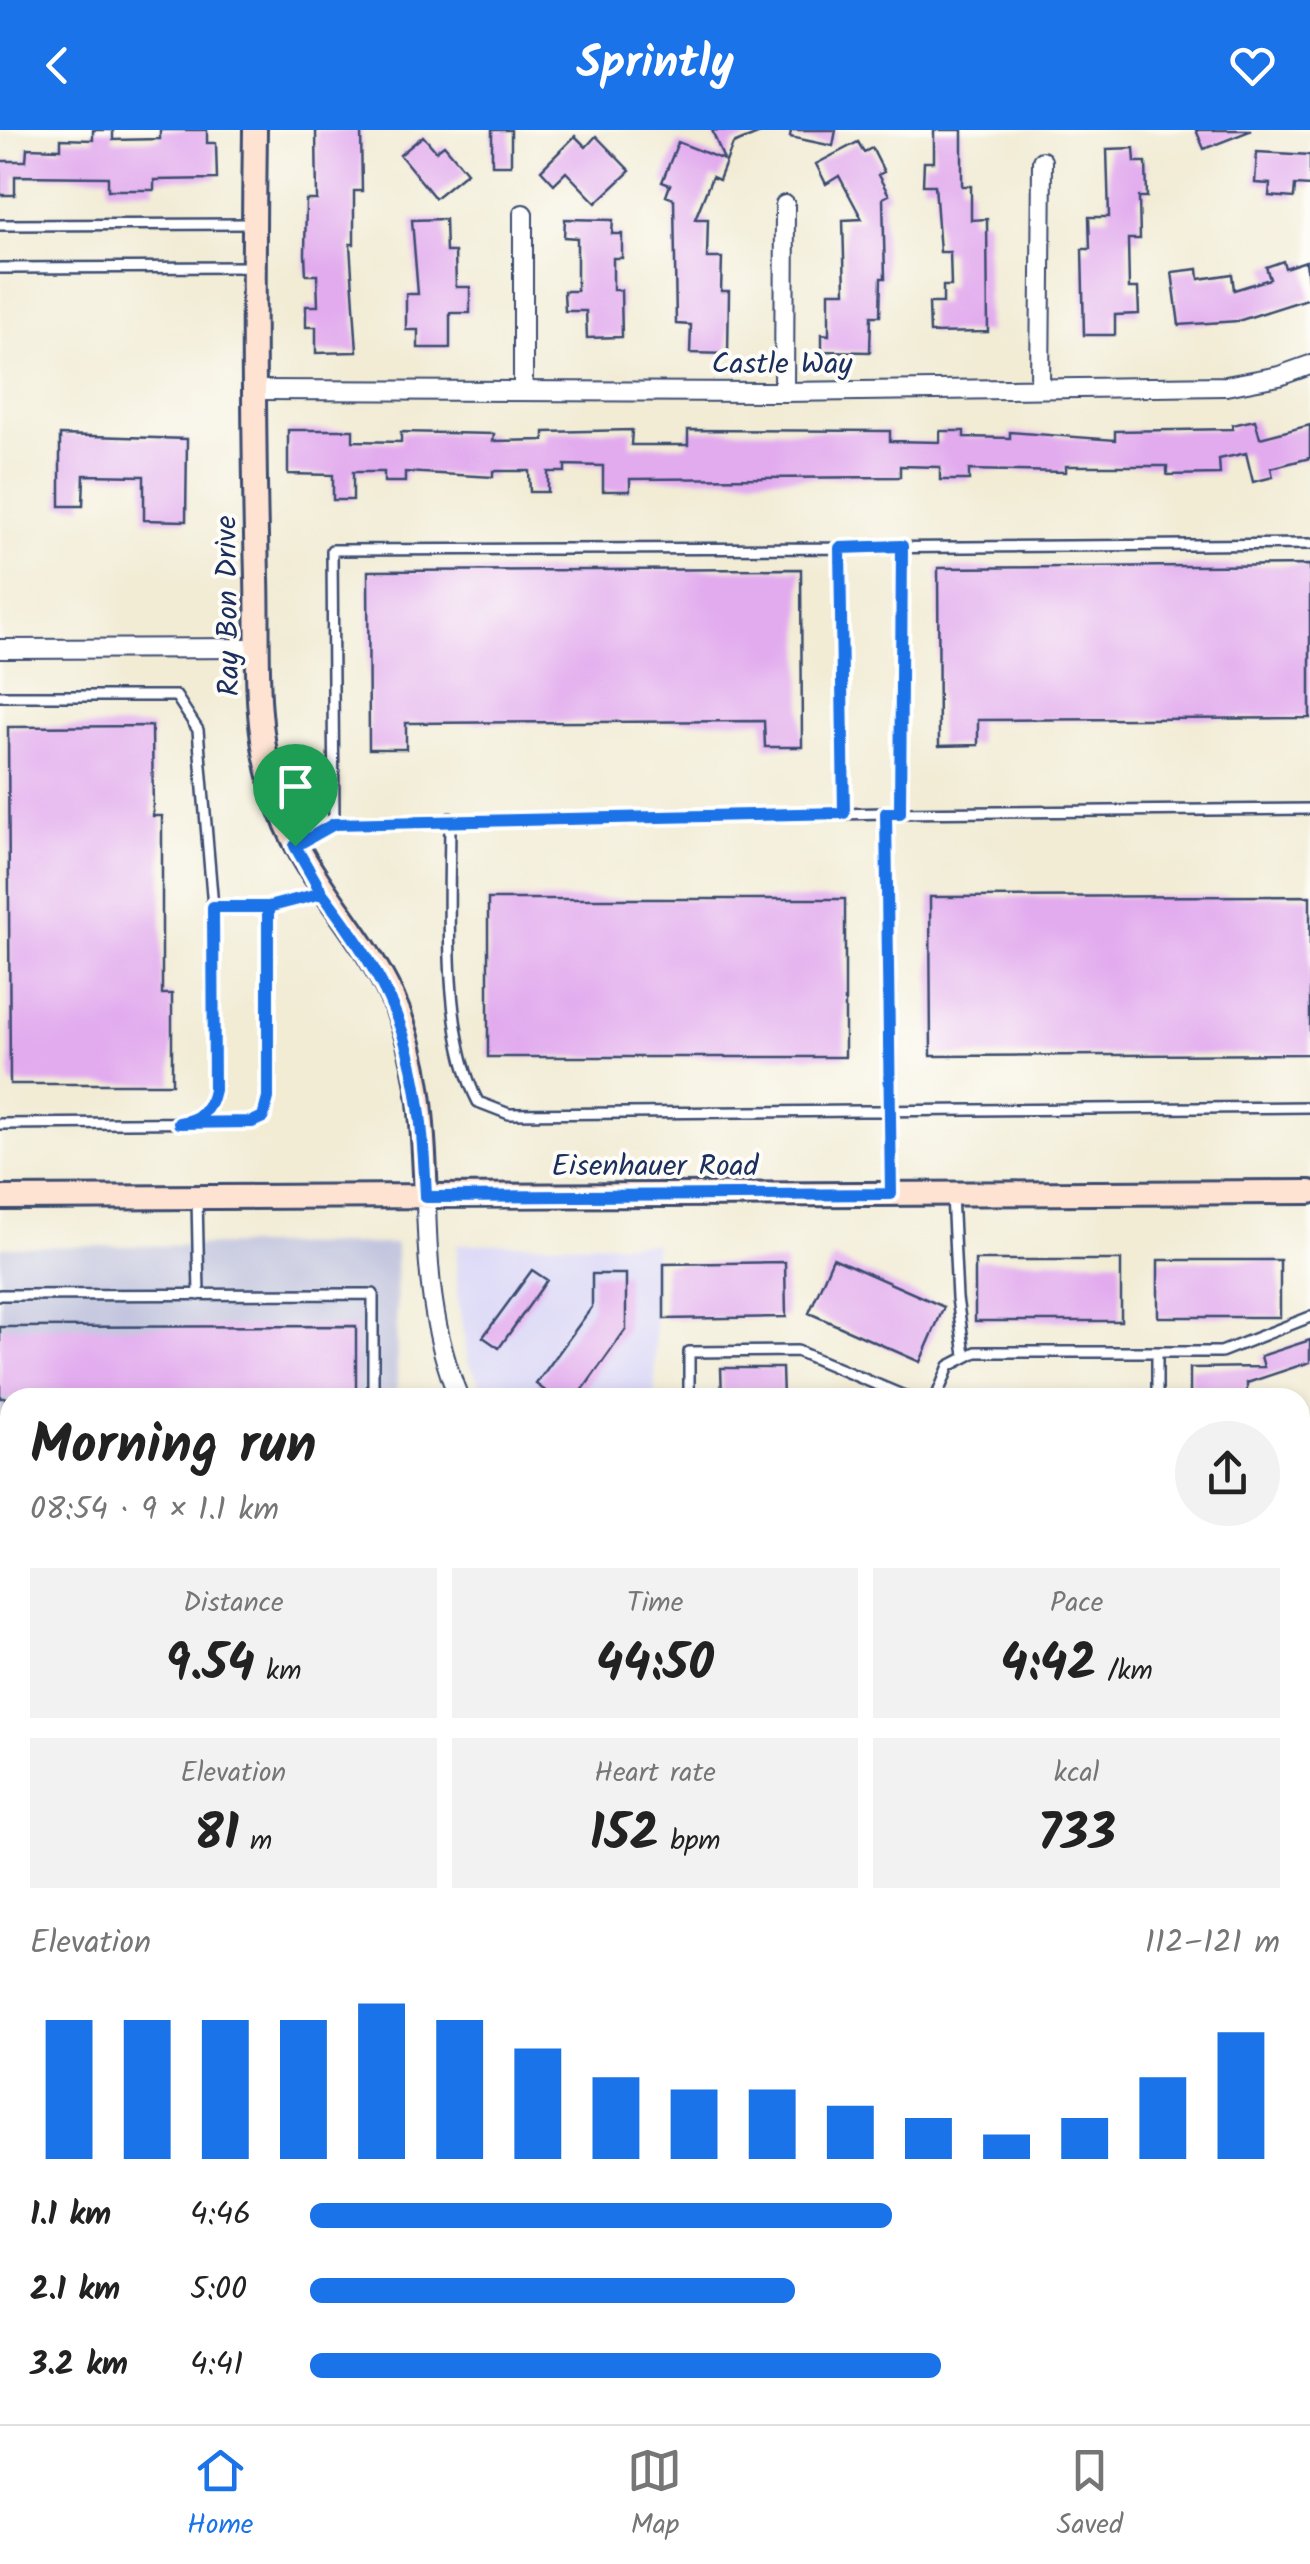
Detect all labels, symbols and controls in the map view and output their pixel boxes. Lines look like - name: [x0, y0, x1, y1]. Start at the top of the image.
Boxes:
- text: Sprintly: [576, 29, 734, 101]
- icon: back: [30, 38, 85, 93]
- icon: heart: [1225, 38, 1280, 93]
- street label: Castle Way: [712, 341, 853, 389]
- street label: Ray Bon Drive: [203, 515, 255, 697]
- pin: [253, 744, 338, 847]
- icon: arrive: [268, 759, 323, 814]
- street label: Eisenhauer Road: [551, 1143, 760, 1191]
- text: Morning run: [30, 1404, 317, 1491]
- button: share: [1175, 1421, 1280, 1526]
- text: 08:54 · 9 × 1.1 km: [30, 1485, 279, 1536]
- text: Distance: [183, 1581, 284, 1626]
- text: Time: [627, 1581, 683, 1626]
- text: Pace: [1050, 1581, 1103, 1626]
- text: 9.54: [165, 1626, 255, 1706]
- text: 44:50: [596, 1626, 714, 1706]
- text: 4:42: [1000, 1626, 1096, 1706]
- text: km: [255, 1649, 302, 1694]
- text: /km: [1096, 1649, 1153, 1694]
- text: Elevation: [180, 1751, 286, 1796]
- text: Heart rate: [594, 1751, 716, 1796]
- text: kcal: [1054, 1751, 1099, 1796]
- text: 81: [194, 1796, 239, 1876]
- text: 152: [589, 1796, 659, 1876]
- text: 733: [1038, 1796, 1116, 1876]
- text: m: [239, 1819, 272, 1864]
- text: bpm: [659, 1819, 721, 1864]
- text: Elevation: [30, 1918, 151, 1969]
- text: 112–121 m: [1145, 1918, 1280, 1969]
- text: 1.1 km: [30, 2190, 111, 2241]
- text: 4:46: [190, 2190, 251, 2241]
- text: 2.1 km: [30, 2265, 120, 2316]
- text: 5:00: [190, 2265, 247, 2316]
- text: 3.2 km: [30, 2340, 128, 2391]
- text: 4:41: [190, 2340, 243, 2391]
- tab: Home: [187, 2443, 253, 2548]
- tab: Map: [627, 2443, 682, 2548]
- tab: Saved: [1057, 2443, 1123, 2548]

